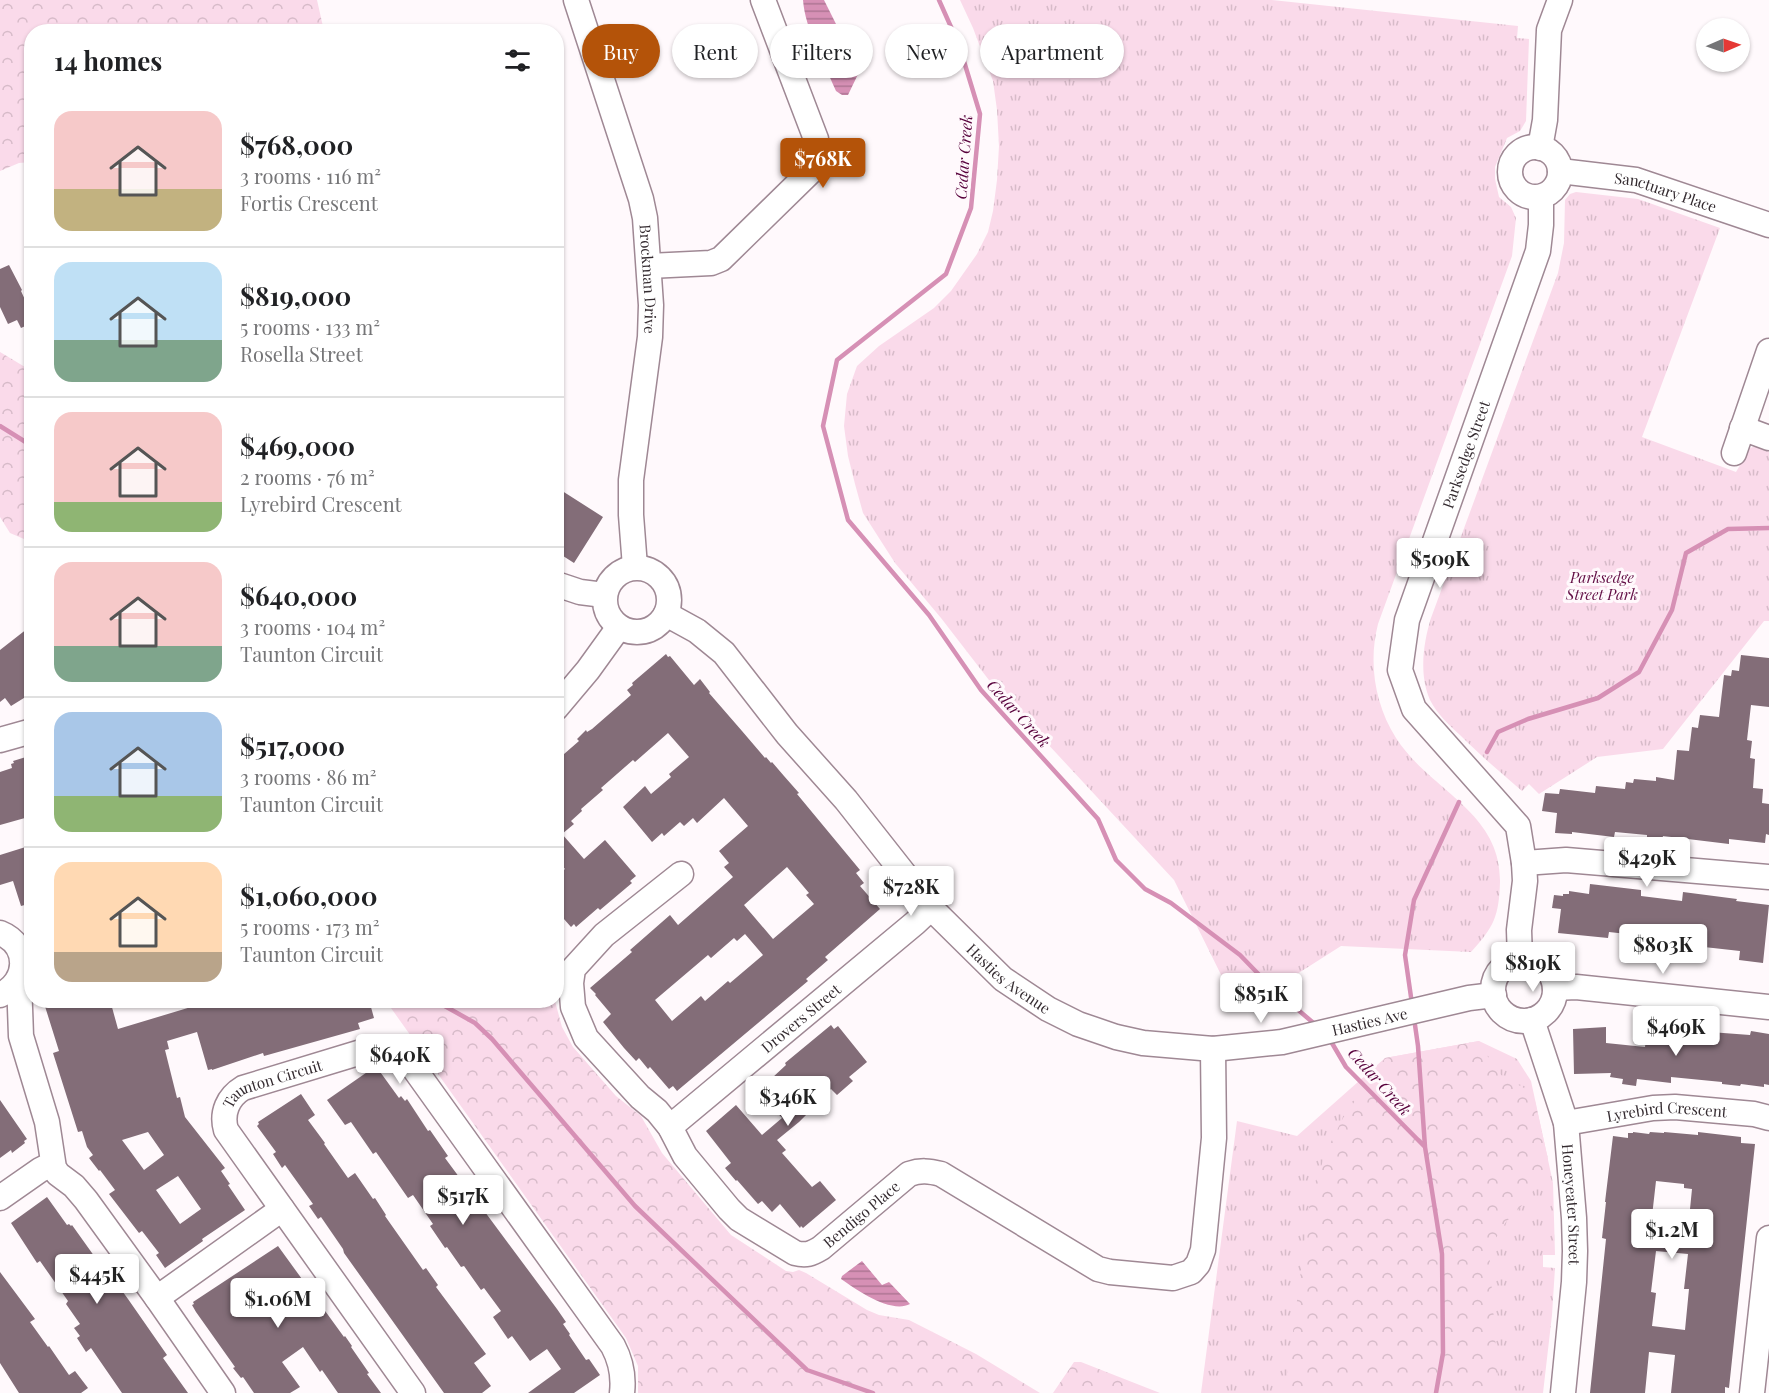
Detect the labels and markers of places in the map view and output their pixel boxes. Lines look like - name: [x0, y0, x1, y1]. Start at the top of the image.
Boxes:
- pin: $768K: [781, 138, 865, 189]
- pin: $509K: [1398, 538, 1482, 589]
- pin: $429K: [1605, 837, 1689, 888]
- pin: $728K: [869, 866, 953, 917]
- pin: $803K: [1621, 924, 1705, 975]
- pin: $819K: [1491, 942, 1575, 993]
- pin: $851K: [1219, 973, 1303, 1024]
- pin: $469K: [1634, 1006, 1718, 1057]
- pin: $640K: [358, 1034, 442, 1085]
- pin: $346K: [746, 1076, 830, 1127]
- pin: $517K: [421, 1175, 505, 1226]
- pin: $1.2M: [1630, 1209, 1714, 1260]
- pin: $445K: [55, 1254, 139, 1305]
- pin: $1.06M: [229, 1278, 327, 1329]

